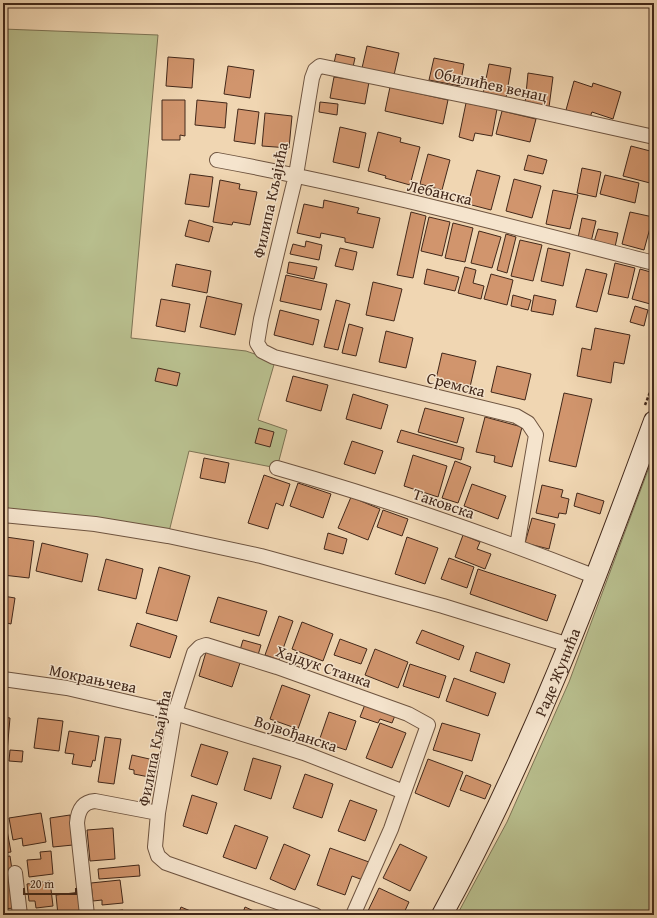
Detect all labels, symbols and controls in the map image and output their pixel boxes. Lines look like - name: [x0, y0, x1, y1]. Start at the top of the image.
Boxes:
- street label: Обилићев венац: [432, 60, 550, 108]
- street label: Филипа Кљајића: [246, 139, 294, 260]
- street label: Лебанска: [405, 173, 475, 211]
- street label: Сремска: [424, 365, 488, 403]
- street label: Таковска: [410, 481, 479, 525]
- street label: Раде Жунића: [528, 624, 586, 720]
- street label: Хајдук Станка: [273, 638, 375, 694]
- street label: Мокрањчева: [47, 657, 139, 699]
- street label: Филипа Кљајића: [131, 687, 177, 808]
- street label: Војвођанска: [251, 708, 341, 758]
- scale bar: [24, 870, 76, 896]
- text: 20 m: [30, 875, 54, 892]

